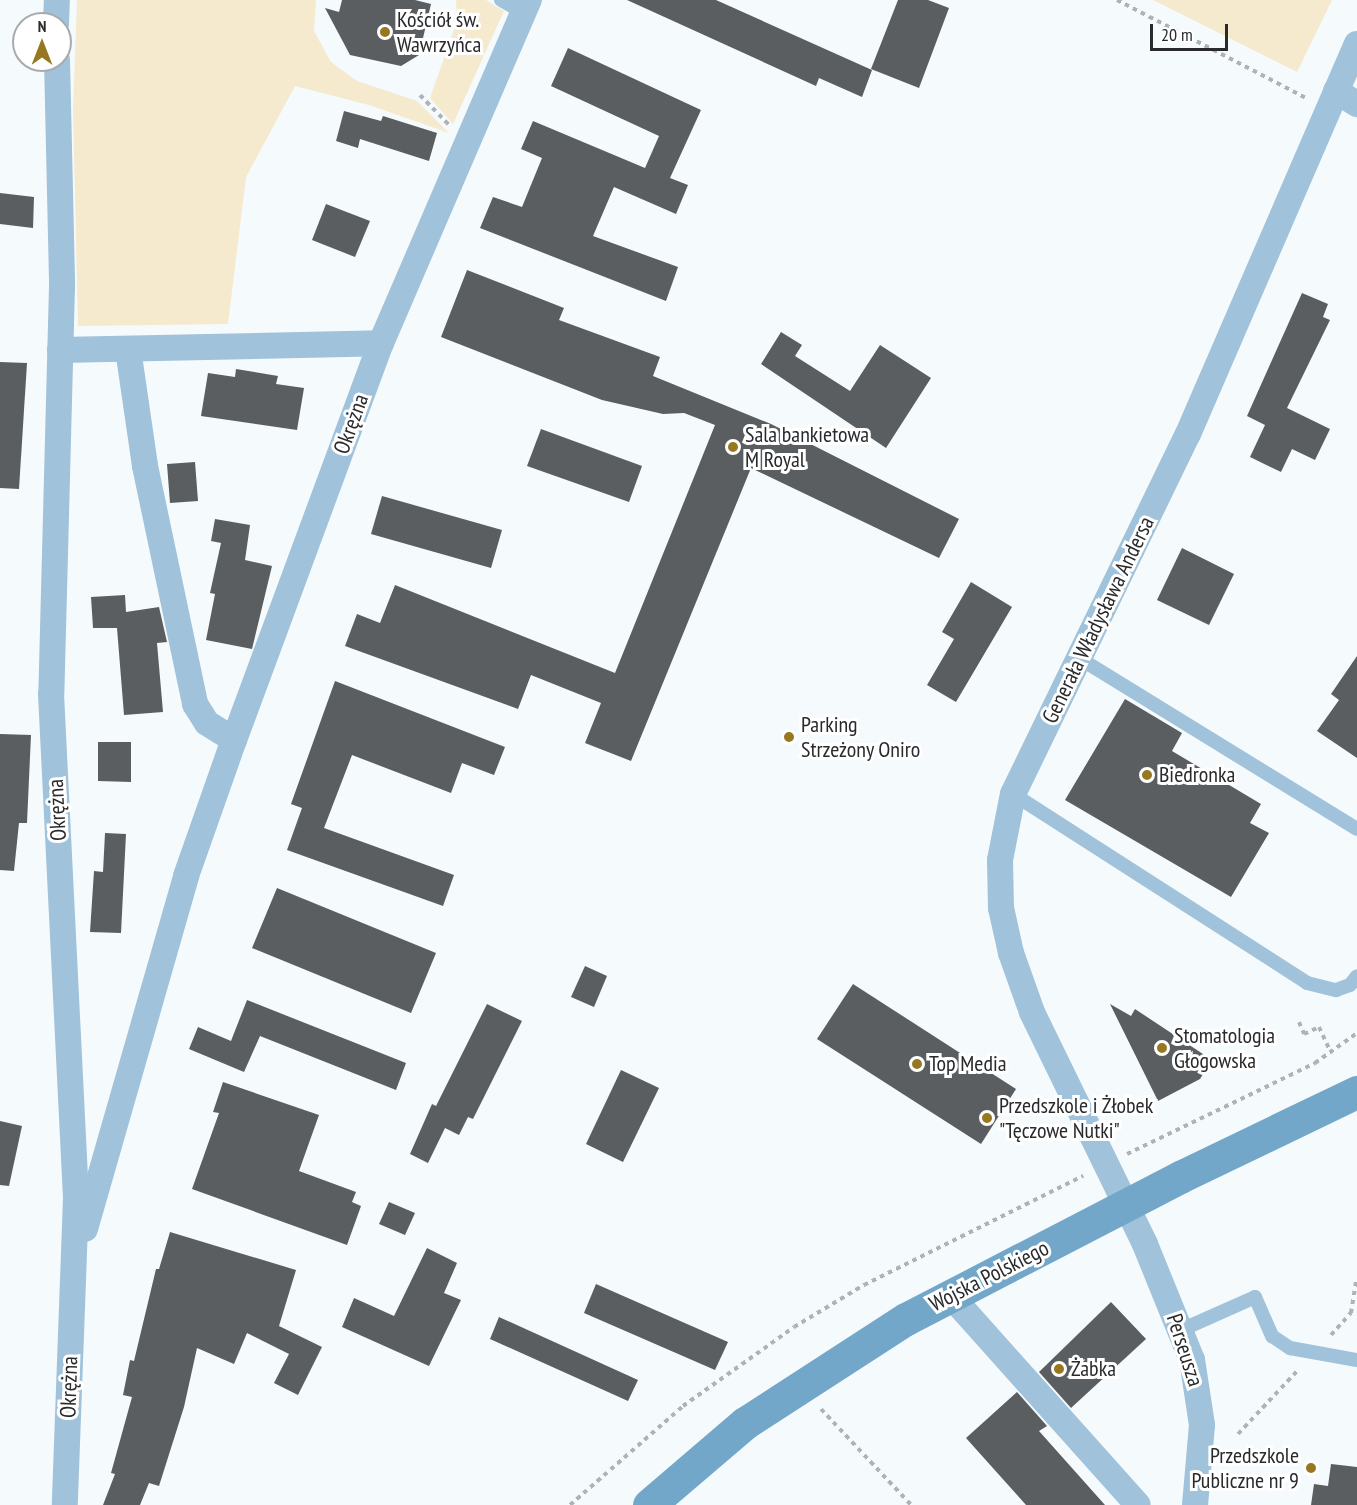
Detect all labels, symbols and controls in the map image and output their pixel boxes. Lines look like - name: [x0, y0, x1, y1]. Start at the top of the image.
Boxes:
- place label: Kościół św. Wawrzyńca: [397, 6, 481, 57]
- north arrow: [12, 12, 72, 72]
- scale bar: [1153, 12, 1231, 50]
- text: N: [38, 16, 46, 36]
- text: 20 m: [1161, 23, 1193, 46]
- marker: Kościół św. Wawrzyńca: [378, 25, 392, 39]
- street label: Okrężna: [328, 390, 374, 458]
- place label: Sala bankietowa M Royal: [745, 421, 869, 472]
- marker: Sala bankietowa M Royal: [726, 440, 740, 454]
- street label: Generała Władysława Andersa: [1036, 512, 1160, 728]
- place label: Parking Strzeżony Oniro: [801, 711, 921, 762]
- marker: Parking Strzeżony Oniro: [782, 730, 796, 744]
- place label: Biedronka: [1159, 762, 1235, 788]
- marker: Biedronka: [1140, 768, 1154, 782]
- street label: Okrężna: [42, 778, 72, 842]
- place label: Stomatologia Głogowska: [1174, 1022, 1275, 1074]
- marker: Stomatologia Głogowska: [1155, 1041, 1169, 1055]
- place label: Top Media: [929, 1051, 1007, 1077]
- marker: Top Media: [910, 1057, 924, 1071]
- place label: Przedszkole i Żłobek "Tęczowe Nutki": [999, 1092, 1154, 1144]
- marker: Przedszkole i Żłobek "Tęczowe Nutki": [980, 1111, 994, 1125]
- street label: Wojska Polskiego: [925, 1235, 1053, 1317]
- street label: Perseusza: [1161, 1310, 1209, 1390]
- street label: Okrężna: [55, 1356, 83, 1418]
- place label: Żabka: [1071, 1356, 1116, 1382]
- marker: Żabka: [1052, 1362, 1066, 1376]
- place label: Przedszkole Publiczne nr 9: [1192, 1442, 1299, 1494]
- marker: Przedszkole Publiczne nr 9: [1304, 1461, 1318, 1475]

